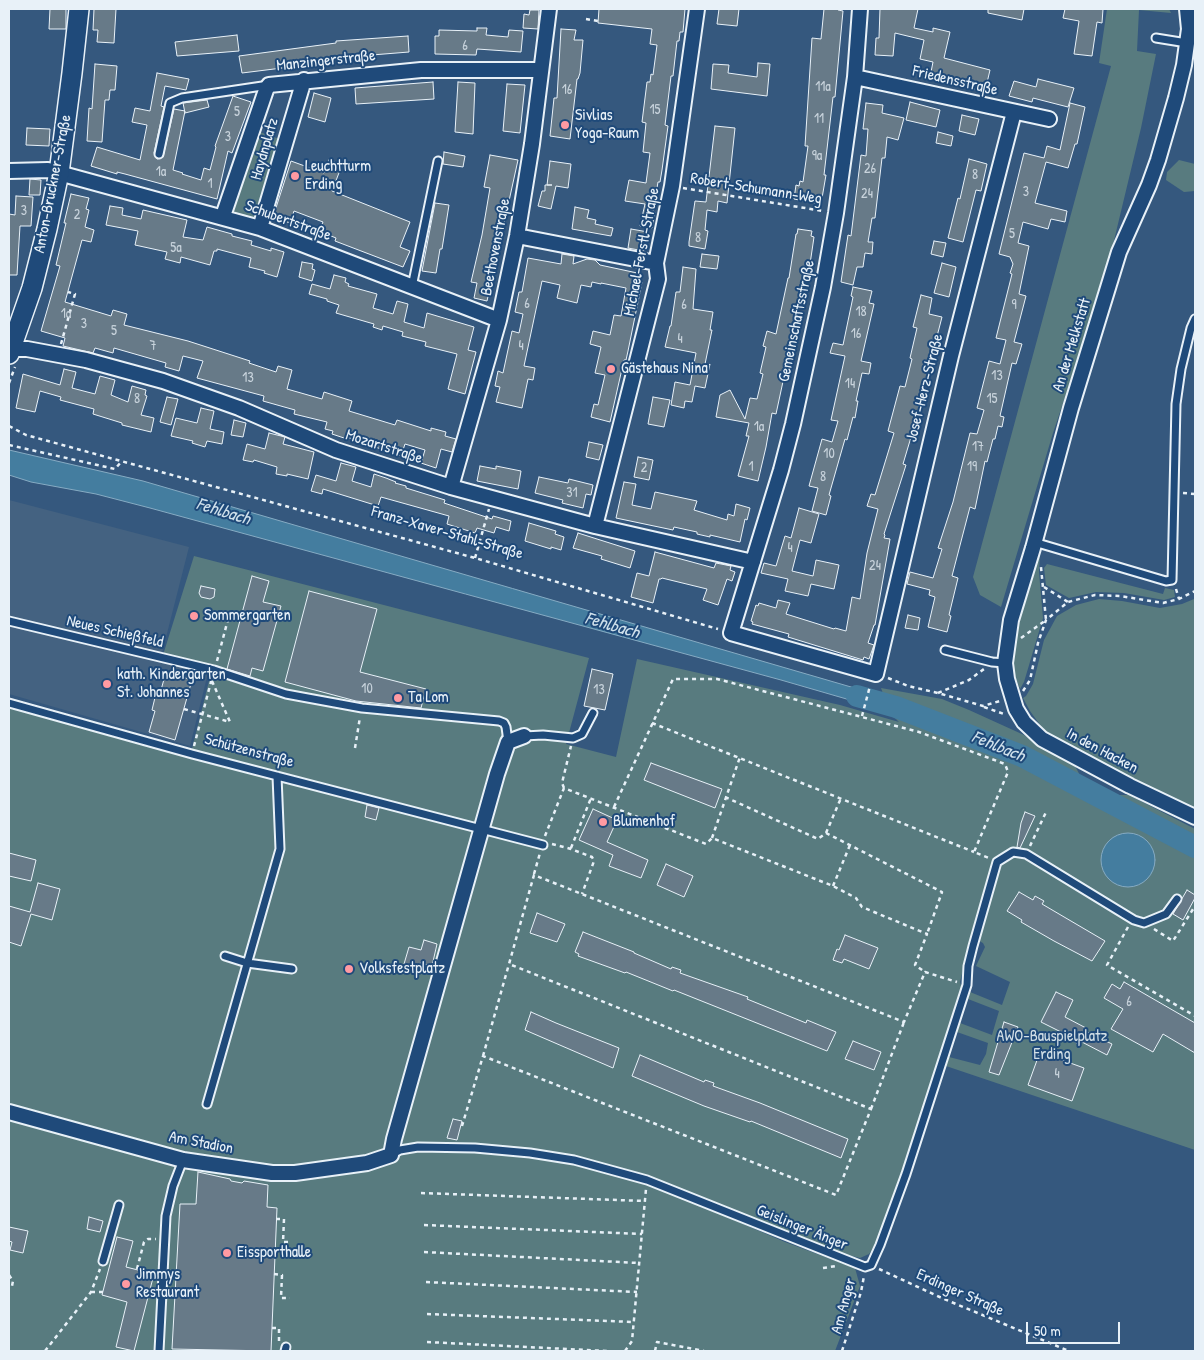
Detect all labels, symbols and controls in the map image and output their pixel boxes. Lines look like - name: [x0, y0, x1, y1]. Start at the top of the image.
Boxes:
- house number: 6: [462, 38, 468, 54]
- street label: Manzingerstraße: [276, 46, 376, 76]
- street label: Friedensstraße: [910, 62, 1000, 100]
- house number: 11a: [815, 79, 831, 95]
- house number: 16: [562, 82, 572, 98]
- house number: 15: [649, 102, 661, 118]
- house number: 5: [234, 104, 240, 120]
- place label: Sivlias Yoga-Raum: [575, 106, 639, 144]
- house number: 11: [814, 111, 824, 127]
- street label: Anton-Bruckner-Straße: [30, 113, 76, 255]
- street label: Haydnplatz: [247, 116, 283, 182]
- marker: Sivlias Yoga-Raum: [559, 119, 571, 131]
- house number: 3: [225, 129, 231, 145]
- house number: 9a: [812, 148, 822, 164]
- place label: Leuchtturm Erding: [305, 157, 371, 195]
- house number: 26: [864, 161, 876, 177]
- house number: 1a: [156, 164, 166, 180]
- house number: 8: [972, 167, 978, 183]
- street label: Robert-Schumann-Weg: [689, 169, 823, 209]
- marker: Leuchtturm Erding: [289, 170, 301, 182]
- house number: 1: [207, 176, 213, 192]
- house number: 3: [1023, 184, 1029, 200]
- street label: Michael-Ferstl-Straße: [620, 186, 664, 318]
- house number: 24: [861, 186, 873, 202]
- street label: Schubertstraße: [242, 197, 334, 245]
- street label: Beethovenstraße: [477, 197, 515, 297]
- house number: 3: [21, 203, 27, 219]
- house number: 2: [74, 207, 80, 223]
- house number: 5: [1009, 226, 1015, 242]
- house number: 8: [695, 230, 701, 246]
- house number: 5a: [170, 240, 182, 256]
- street label: Gemeinschaftsstraße: [775, 258, 819, 384]
- house number: 6: [524, 296, 530, 312]
- street label: An der Melkstatt: [1049, 296, 1095, 394]
- house number: 6: [681, 297, 687, 313]
- house number: 9: [1011, 297, 1017, 313]
- house number: 18: [855, 304, 867, 320]
- house number: 1a: [61, 306, 71, 322]
- house number: 3: [81, 316, 87, 332]
- house number: 5: [111, 323, 117, 339]
- house number: 16: [851, 326, 861, 342]
- house number: 4: [677, 331, 683, 347]
- street label: Josef-Herz-Straße: [902, 332, 948, 444]
- house number: 7: [150, 338, 156, 354]
- house number: 4: [518, 338, 524, 354]
- place label: Gästehaus Nina: [621, 359, 708, 379]
- marker: Gästehaus Nina: [605, 363, 617, 375]
- house number: 13: [991, 368, 1003, 384]
- house number: 13: [242, 370, 254, 386]
- house number: 14: [845, 376, 855, 392]
- house number: 8: [134, 391, 140, 407]
- house number: 15: [986, 391, 998, 407]
- house number: 1a: [754, 419, 764, 435]
- street label: Mozartstraße: [343, 426, 425, 468]
- house number: 17: [972, 439, 984, 455]
- house number: 10: [823, 446, 835, 462]
- house number: 1: [748, 459, 754, 475]
- house number: 19: [967, 459, 977, 475]
- house number: 2: [641, 460, 647, 476]
- house number: 8: [820, 469, 826, 485]
- house number: 31: [566, 485, 578, 501]
- water label: Fehlbach: [193, 494, 253, 530]
- street label: Franz-Xaver-Stahl-Straße: [369, 502, 525, 564]
- house number: 4: [787, 540, 793, 556]
- house number: 24: [869, 558, 881, 574]
- place label: Sommergarten: [204, 606, 291, 626]
- water label: Fehlbach: [582, 608, 642, 644]
- marker: Sommergarten: [188, 610, 200, 622]
- street label: Neues Schießfeld: [65, 612, 165, 652]
- place label: kath. Kindergarten St. Johannes: [117, 665, 226, 703]
- marker: kath. Kindergarten St. Johannes: [101, 678, 113, 690]
- house number: 10: [361, 681, 373, 697]
- house number: 13: [593, 682, 605, 698]
- place label: Ta Lom: [408, 688, 449, 708]
- marker: Ta Lom: [392, 692, 404, 704]
- street label: In den Hacken: [1063, 724, 1141, 778]
- water label: Fehlbach: [968, 727, 1028, 767]
- street label: Schützenstraße: [202, 730, 296, 772]
- place label: Blumenhof: [613, 812, 675, 832]
- marker: Blumenhof: [597, 816, 609, 828]
- place label: Volksfestplatz: [359, 959, 445, 979]
- marker: Volksfestplatz: [343, 963, 355, 975]
- house number: 6: [1126, 994, 1132, 1010]
- park label: AWO-Bauspielplatz Erding: [997, 1027, 1107, 1065]
- house number: 4: [1054, 1066, 1060, 1082]
- street label: Am Stadion: [167, 1127, 235, 1159]
- street label: Geislinger Änger: [753, 1201, 851, 1255]
- place label: Eissporthalle: [237, 1243, 311, 1263]
- marker: Eissporthalle: [221, 1247, 233, 1259]
- place label: Jimmys Restaurant: [136, 1265, 199, 1303]
- street label: Erdinger Straße: [913, 1265, 1007, 1321]
- street label: Am Anger: [827, 1276, 861, 1336]
- marker: Jimmys Restaurant: [120, 1278, 132, 1290]
- scale bar: [1029, 1312, 1123, 1344]
- text: 50 m: [1034, 1320, 1061, 1341]

